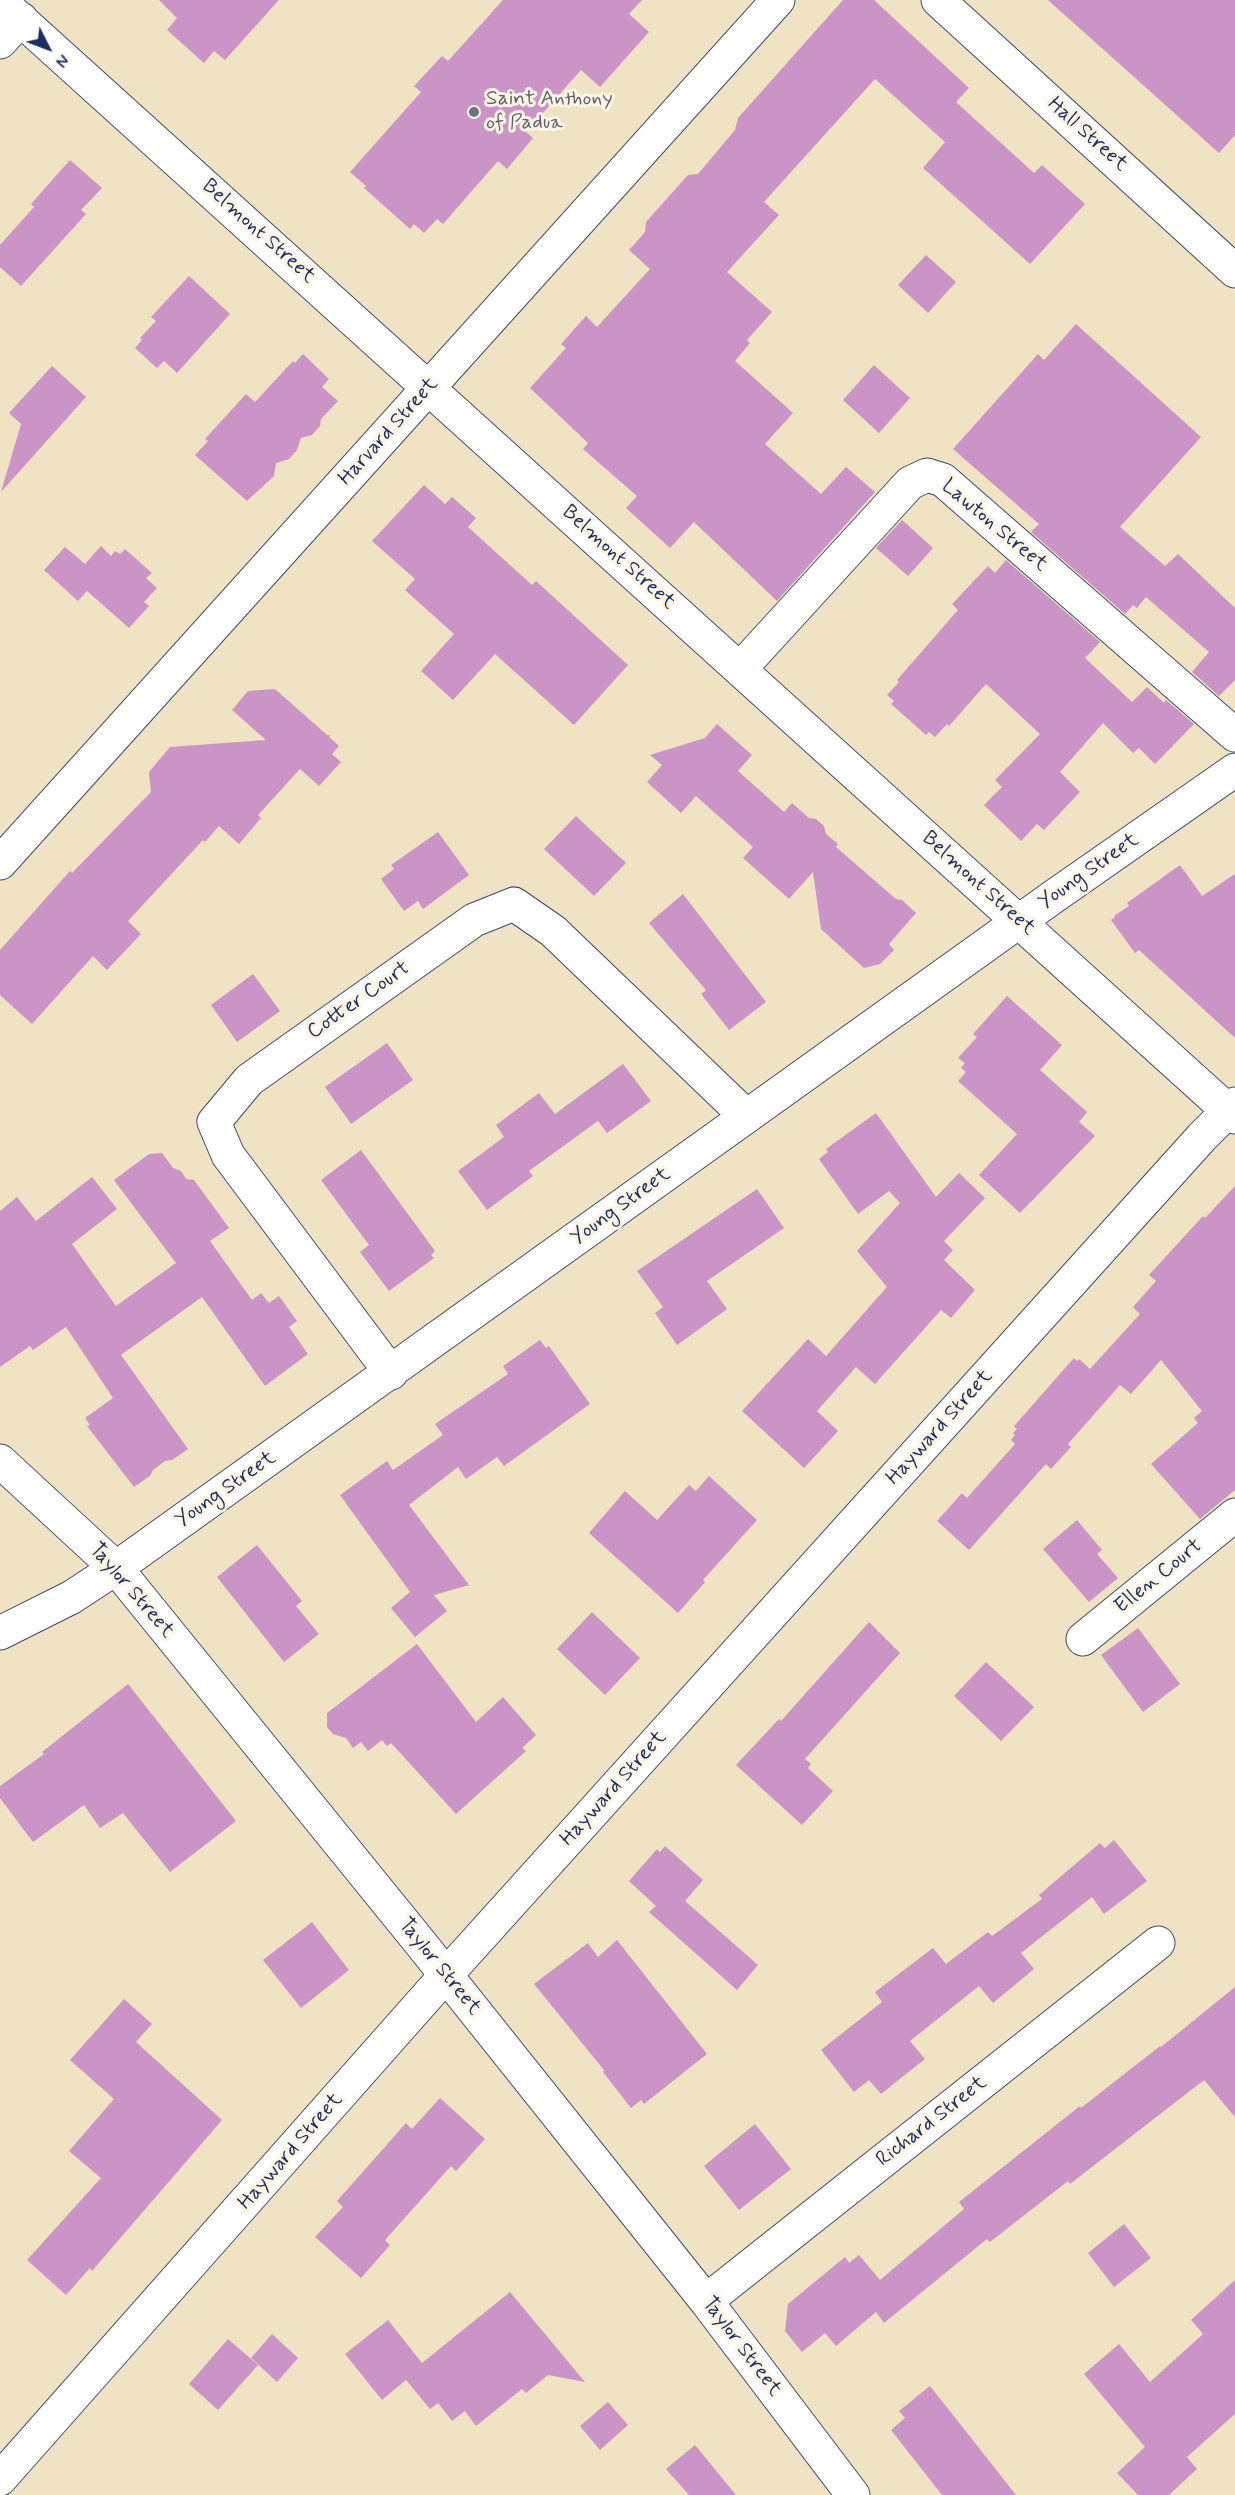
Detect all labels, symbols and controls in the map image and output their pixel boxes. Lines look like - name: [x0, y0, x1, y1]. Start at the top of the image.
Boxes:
- north arrow: [18, 18, 78, 78]
- text: N: [50, 49, 73, 71]
- place label: Saint Anthony of Padua: [486, 87, 613, 137]
- street label: Hall Street: [1042, 92, 1132, 178]
- marker: Saint Anthony of Padua: [467, 105, 481, 119]
- street label: Belmont Street: [196, 174, 320, 290]
- street label: Harvard Street: [334, 373, 444, 491]
- street label: Lawton Street: [936, 474, 1052, 578]
- street label: Belmont Street: [556, 500, 680, 616]
- street label: Belmont Street: [916, 826, 1040, 942]
- street label: Young Street: [1034, 828, 1144, 916]
- street label: Cotter Court: [303, 956, 415, 1046]
- street label: Young Street: [566, 1162, 676, 1252]
- street label: Hayward Street: [881, 1365, 999, 1491]
- street label: Young Street: [171, 1446, 281, 1534]
- street label: Ellen Court: [1110, 1534, 1208, 1620]
- street label: Taylor Street: [83, 1538, 179, 1644]
- street label: Hayward Street: [555, 1726, 673, 1852]
- street label: Taylor Street: [392, 1913, 486, 2021]
- street label: Richard Street: [872, 2071, 992, 2173]
- street label: Hayward Street: [233, 2088, 349, 2216]
- street label: Taylor Street: [695, 2292, 787, 2402]

